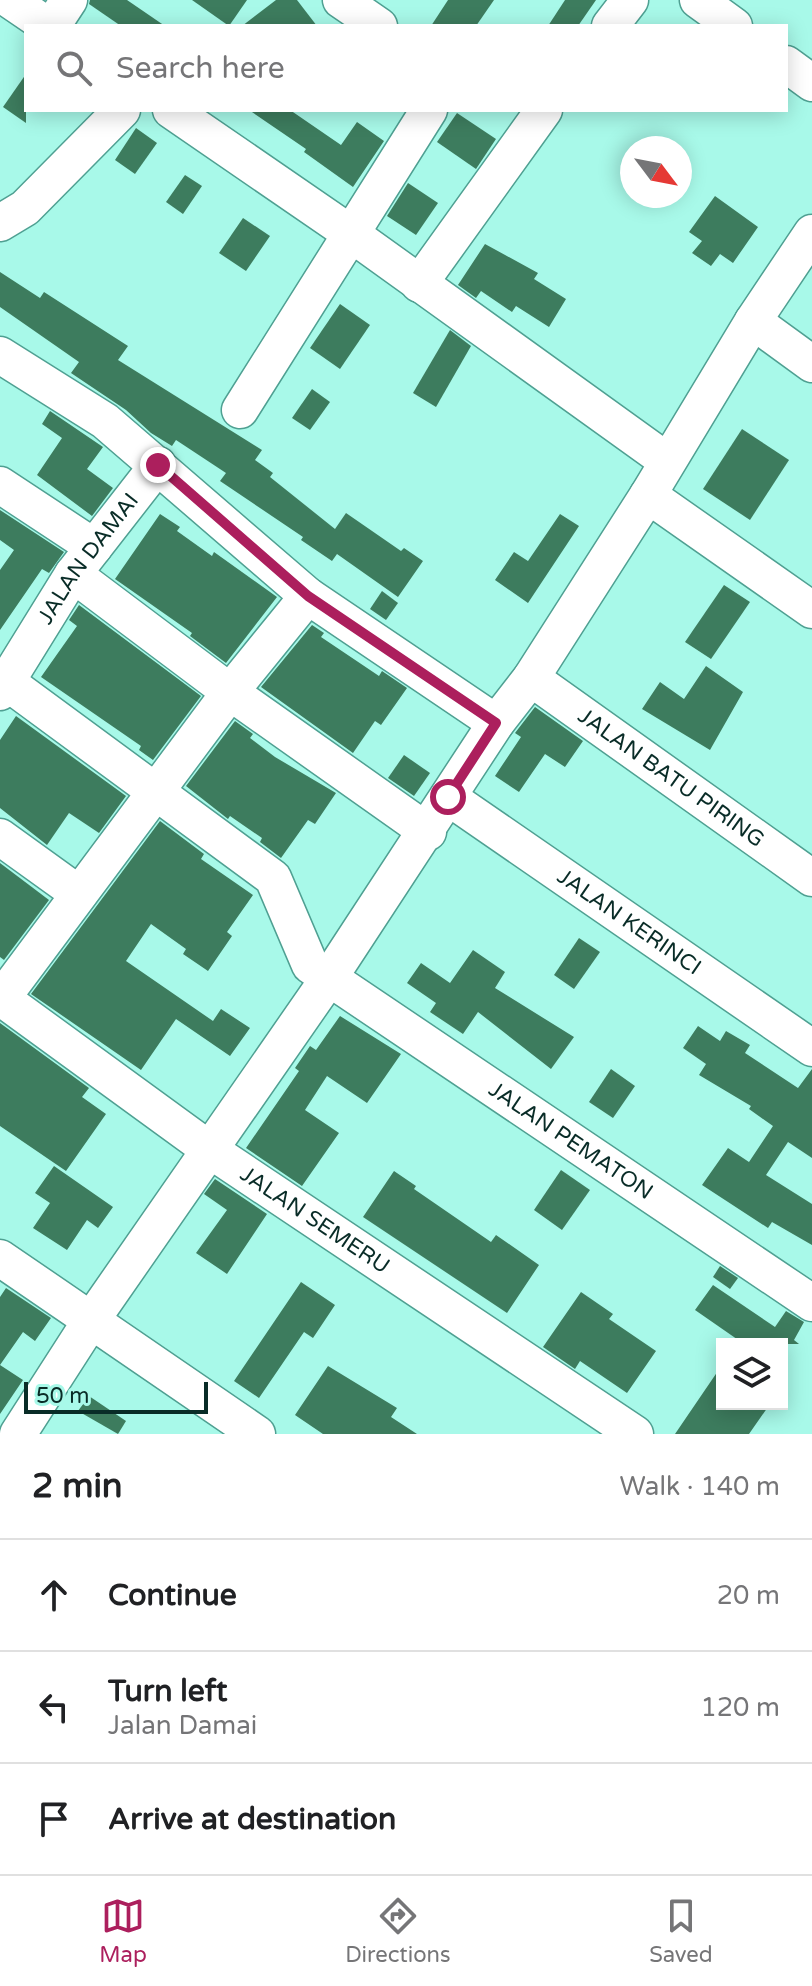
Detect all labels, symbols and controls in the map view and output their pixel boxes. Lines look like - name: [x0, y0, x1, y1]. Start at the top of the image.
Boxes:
- search box: [24, 24, 788, 112]
- icon: search: [52, 46, 96, 90]
- text: Search here: [116, 50, 285, 87]
- north arrow: [620, 136, 692, 208]
- route end: [140, 447, 176, 483]
- street label: JALAN DAMAI: [32, 488, 144, 629]
- street label: JALAN BATU PIRING: [573, 703, 769, 853]
- route start: [430, 779, 466, 815]
- street label: JALAN KERINCI: [552, 863, 706, 980]
- street label: JALAN PEMATON: [484, 1076, 658, 1205]
- street label: JALAN SEMERU: [235, 1161, 394, 1279]
- map controls: [716, 1338, 788, 1410]
- button: layers: [716, 1338, 788, 1410]
- scale bar: [24, 1378, 208, 1414]
- text: 50 m: [36, 1383, 90, 1409]
- text: 2 min: [32, 1466, 123, 1507]
- text: Walk · 140 m: [620, 1471, 780, 1502]
- icon: ahead: [32, 1573, 76, 1617]
- text: Continue: [108, 1577, 237, 1614]
- text: 20 m: [717, 1580, 780, 1611]
- text: Turn left: [108, 1673, 227, 1710]
- icon: left: [32, 1685, 76, 1729]
- text: 120 m: [700, 1692, 780, 1723]
- text: Jalan Damai: [108, 1710, 257, 1741]
- icon: arrive: [32, 1797, 76, 1841]
- text: Arrive at destination: [108, 1801, 396, 1838]
- tab: Map: [99, 1894, 147, 1968]
- tab: Directions: [345, 1894, 451, 1968]
- tab: Saved: [649, 1894, 713, 1968]

